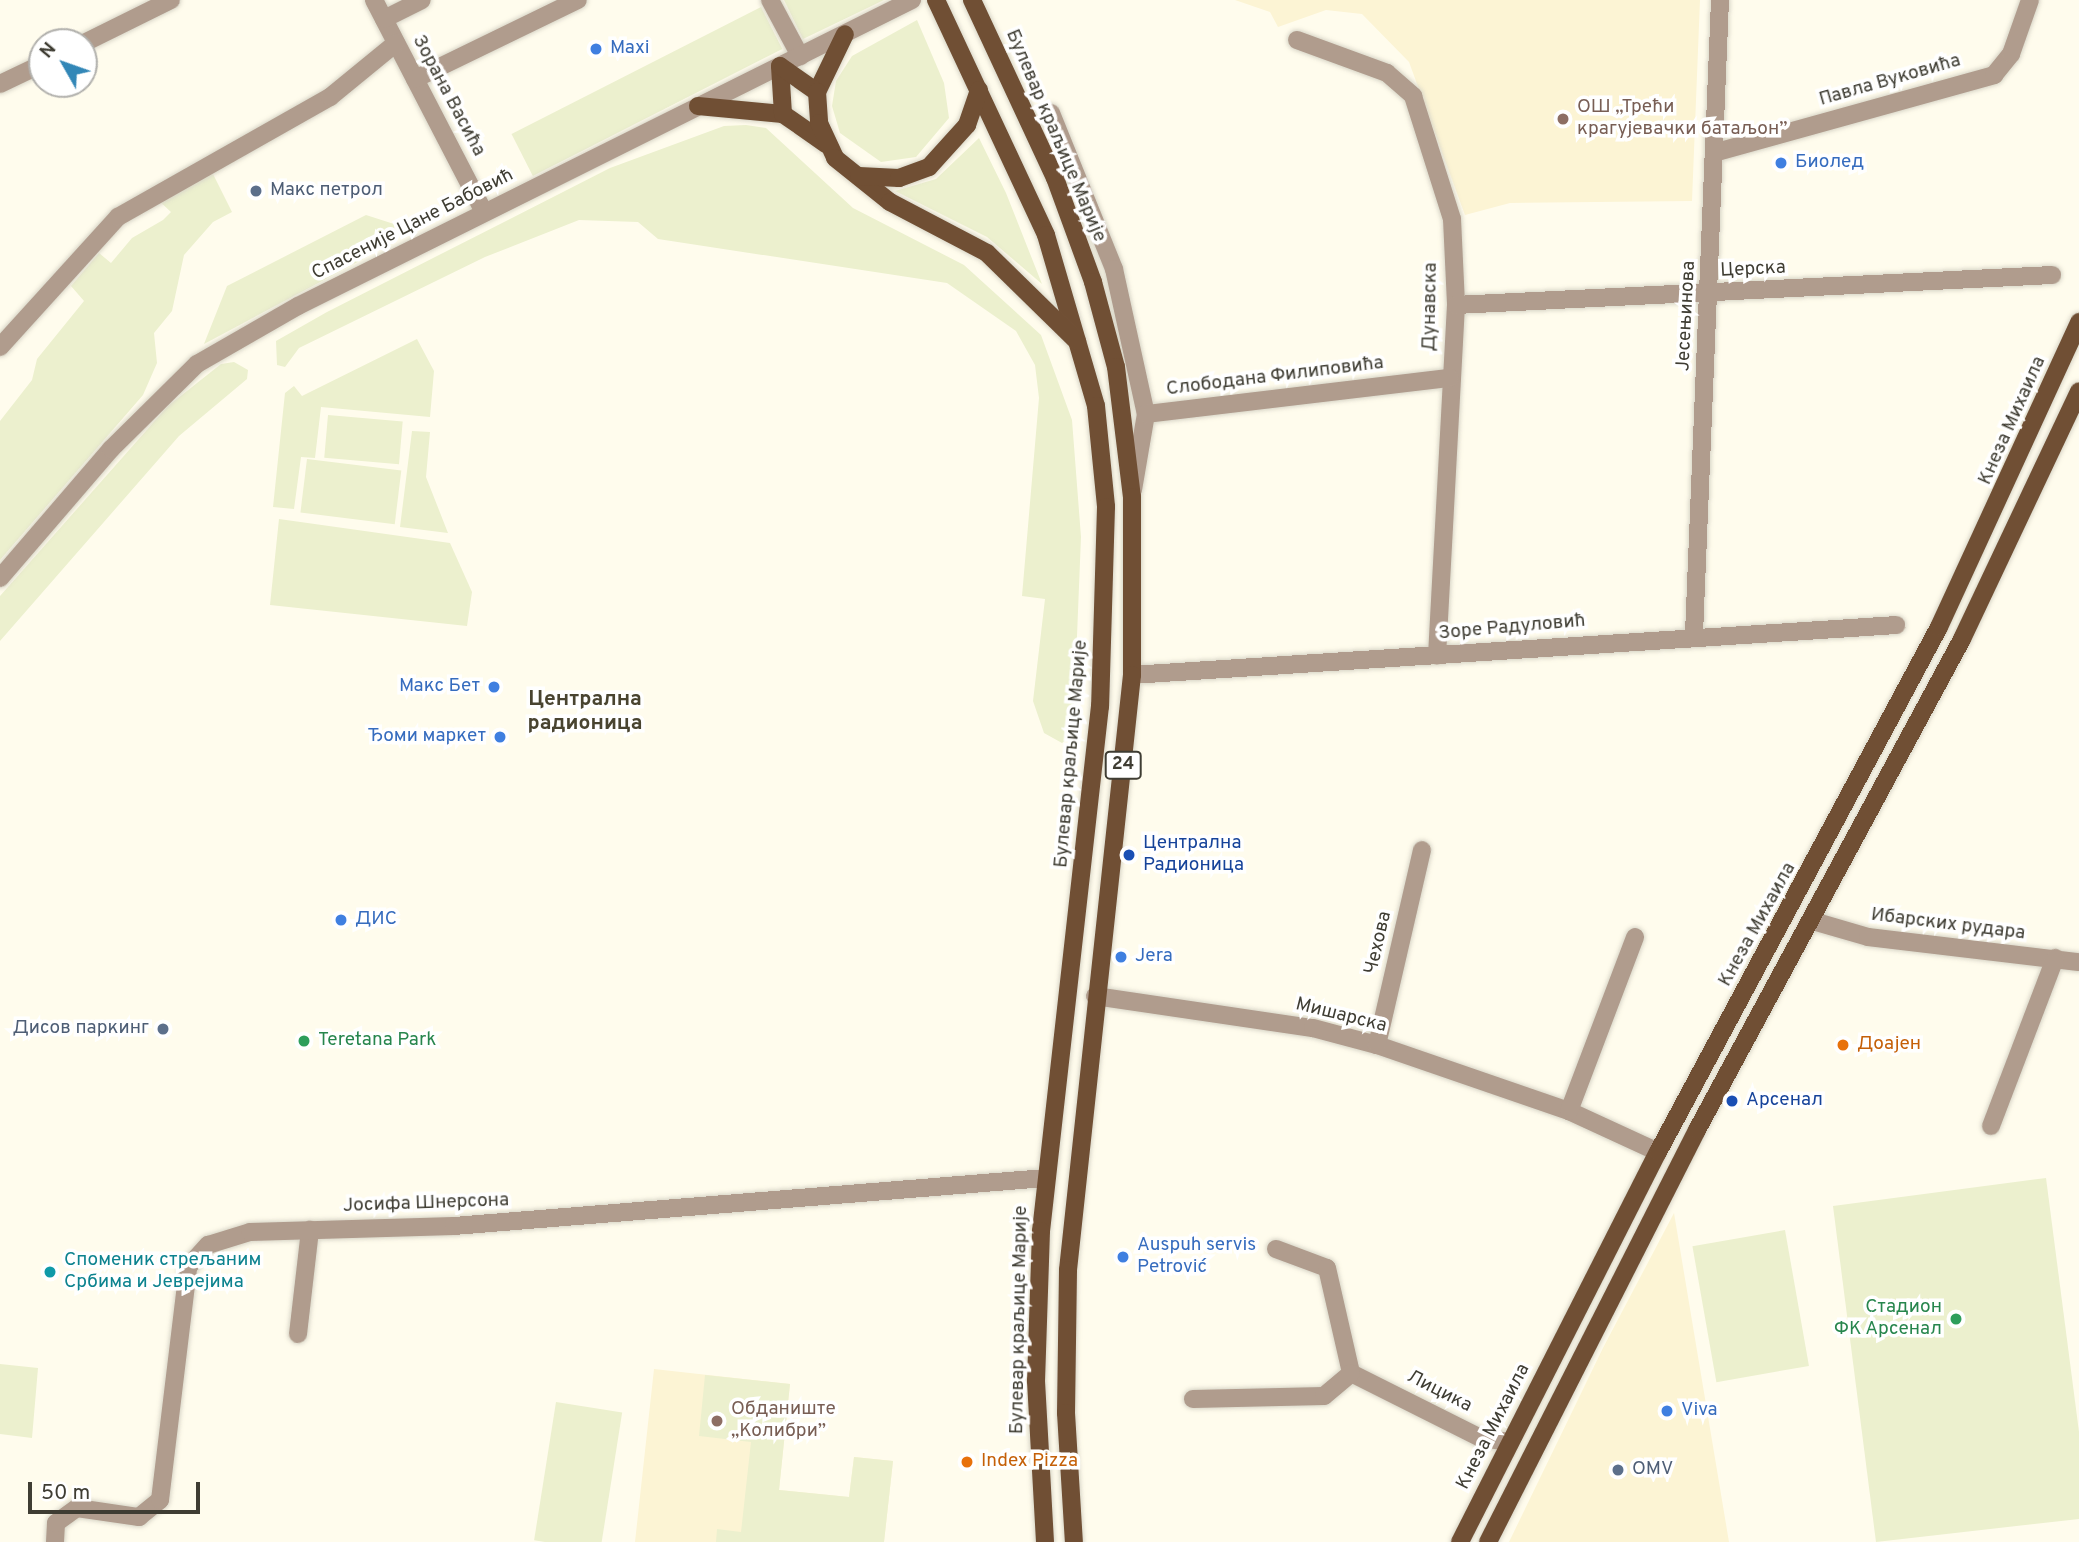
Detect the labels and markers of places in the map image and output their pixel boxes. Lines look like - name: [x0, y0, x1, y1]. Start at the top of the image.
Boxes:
- place label: Maxi: [610, 38, 650, 60]
- marker: Maxi: [588, 41, 604, 57]
- place label: ОШ „Трећи крагујевачки батаљон”: [1577, 97, 1787, 141]
- marker: ОШ „Трећи крагујевачки батаљон”: [1555, 111, 1571, 127]
- place label: Биолед: [1795, 152, 1864, 174]
- marker: Биолед: [1773, 155, 1789, 171]
- place label: Макс петрол: [270, 180, 383, 202]
- marker: Макс петрол: [248, 183, 264, 199]
- place label: Макс Бет: [399, 676, 480, 698]
- marker: Макс Бет: [486, 679, 502, 695]
- place label: Ђоми маркет: [367, 726, 486, 748]
- marker: Ђоми маркет: [492, 729, 508, 745]
- place label: Централна Радионица: [1143, 833, 1244, 877]
- marker: Централна Радионица: [1121, 847, 1137, 863]
- place label: ДИС: [355, 909, 397, 931]
- marker: ДИС: [333, 912, 349, 928]
- place label: Jera: [1135, 946, 1173, 968]
- marker: Jera: [1113, 949, 1129, 965]
- place label: Дисов паркинг: [12, 1018, 149, 1040]
- marker: Дисов паркинг: [155, 1021, 171, 1037]
- place label: Teretana Park: [318, 1030, 436, 1052]
- marker: Teretana Park: [296, 1033, 312, 1049]
- place label: Доајен: [1857, 1034, 1921, 1056]
- marker: Доајен: [1835, 1037, 1851, 1053]
- place label: Арсенал: [1746, 1090, 1823, 1112]
- marker: Арсенал: [1724, 1093, 1740, 1109]
- place label: Auspuh servis Petrović: [1137, 1235, 1256, 1279]
- marker: Auspuh servis Petrović: [1115, 1249, 1131, 1265]
- place label: Споменик стрељаним Србима и Јеврејима: [64, 1250, 261, 1294]
- marker: Споменик стрељаним Србима и Јеврејима: [42, 1264, 58, 1280]
- place label: Стадион ФК Арсенал: [1833, 1297, 1942, 1341]
- marker: Стадион ФК Арсенал: [1948, 1311, 1964, 1327]
- place label: Обданиште „Колибри”: [731, 1399, 836, 1443]
- place label: Viva: [1681, 1400, 1718, 1422]
- marker: Viva: [1659, 1403, 1675, 1419]
- marker: Обданиште „Колибри”: [709, 1413, 725, 1429]
- place label: Index Pizza: [981, 1451, 1078, 1473]
- marker: Index Pizza: [959, 1454, 975, 1470]
- place label: OMV: [1632, 1459, 1673, 1481]
- marker: OMV: [1610, 1462, 1626, 1478]

